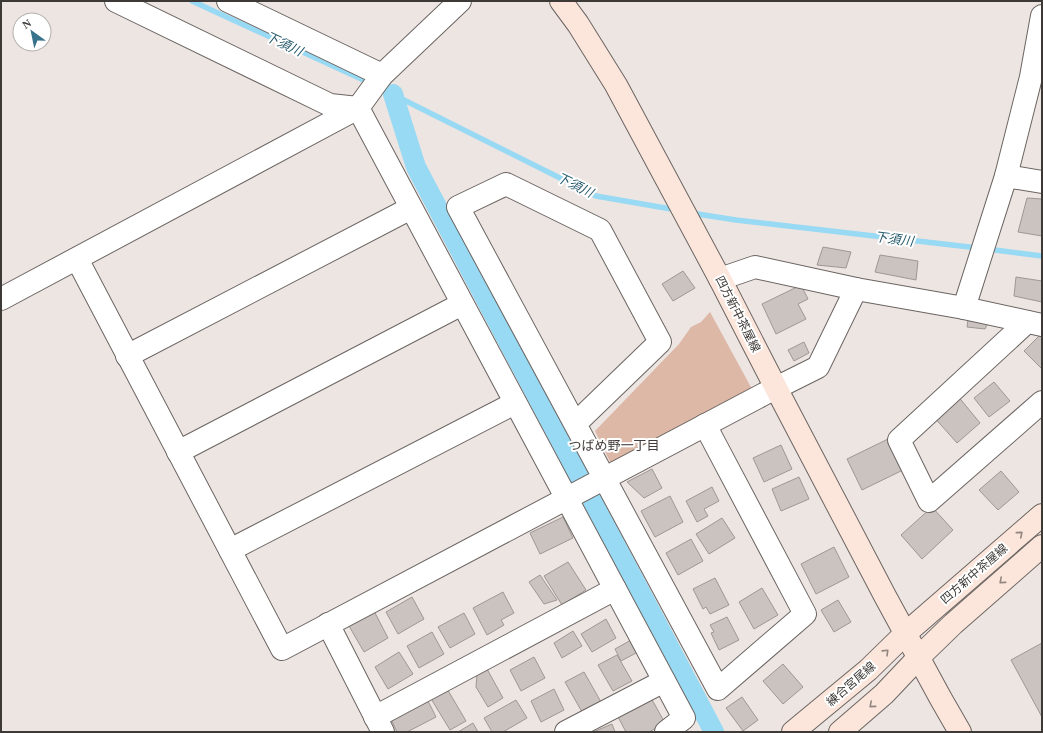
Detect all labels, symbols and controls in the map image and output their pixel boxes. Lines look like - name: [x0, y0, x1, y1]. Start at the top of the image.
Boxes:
- north arrow: [12, 12, 52, 52]
- text: N: [20, 16, 33, 31]
- water label: 下須川: [263, 29, 307, 60]
- water label: 下須川: [554, 170, 598, 201]
- water label: 下須川: [874, 229, 916, 249]
- street label: 四方新中茶屋線: [713, 273, 763, 355]
- district label: つばめ野一丁目: [568, 438, 660, 453]
- one-way arrow: [1016, 532, 1023, 539]
- street label: 四方新中茶屋線: [938, 541, 1010, 607]
- one-way arrow: [999, 576, 1007, 583]
- one-way arrow: [881, 649, 889, 657]
- street label: 練合宮尾線: [824, 659, 878, 709]
- one-way arrow: [869, 700, 877, 707]

